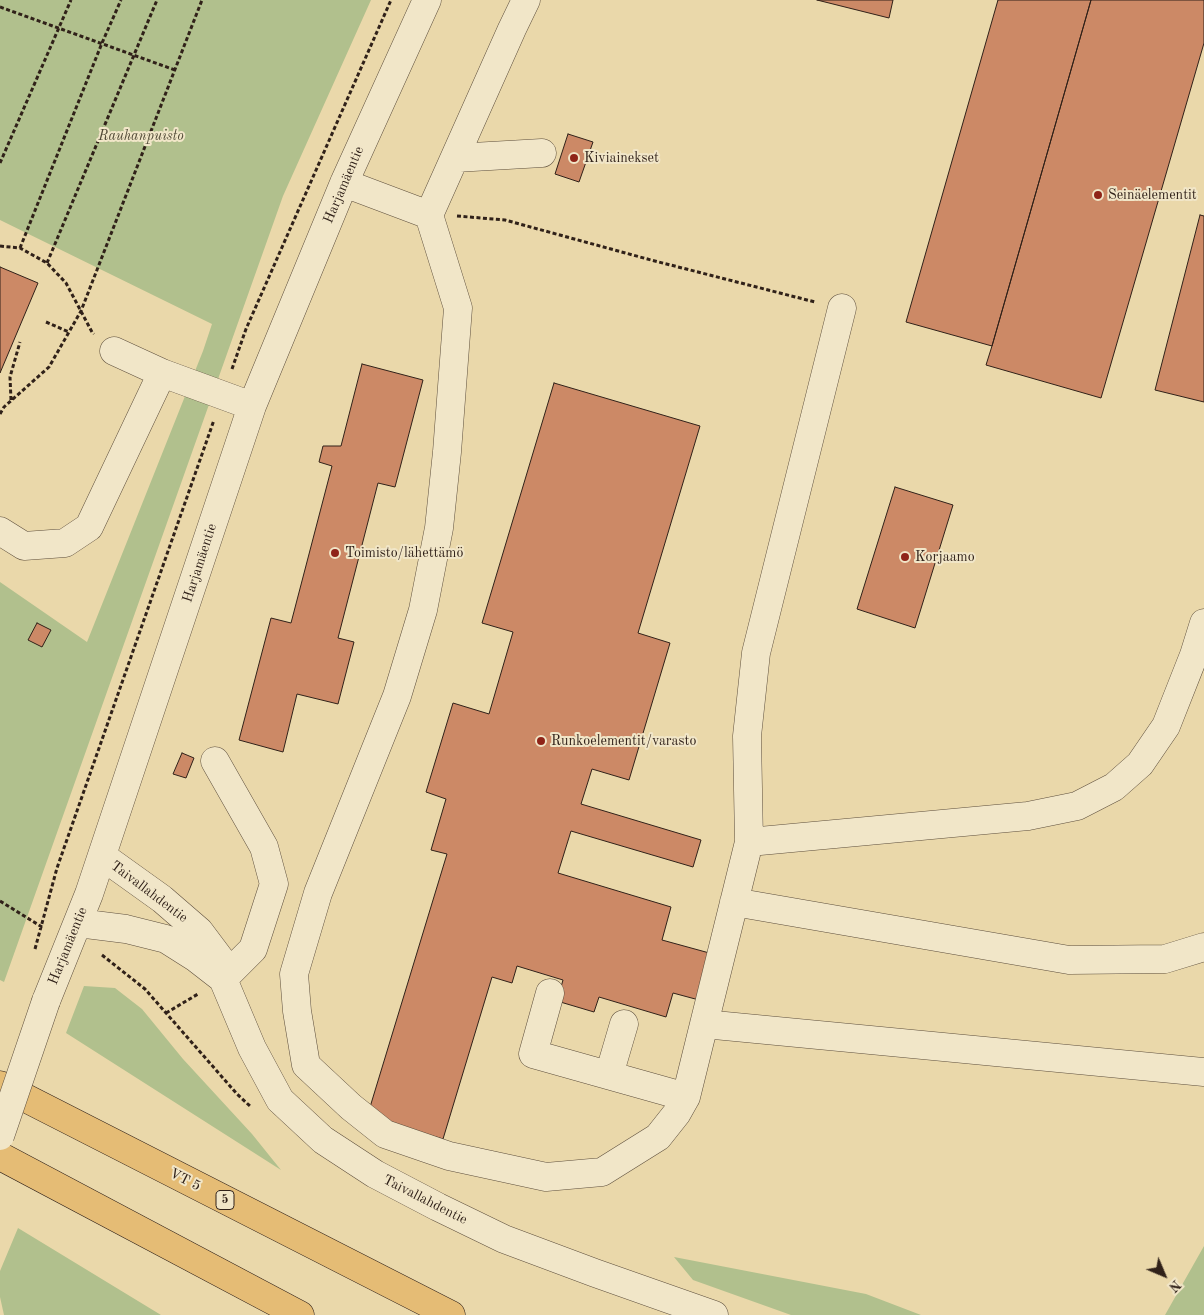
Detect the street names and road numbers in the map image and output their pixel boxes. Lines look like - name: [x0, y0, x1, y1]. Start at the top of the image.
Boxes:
- street label: Harjamäentie: [320, 144, 368, 226]
- street label: Harjamäentie: [179, 521, 221, 605]
- street label: Taivallahdentie: [107, 857, 191, 927]
- street label: Harjamäentie: [45, 905, 91, 987]
- street label: VT 5: [167, 1165, 203, 1195]
- street label: Taivallahdentie: [380, 1172, 470, 1228]
- road number: 5: [216, 1190, 234, 1210]

